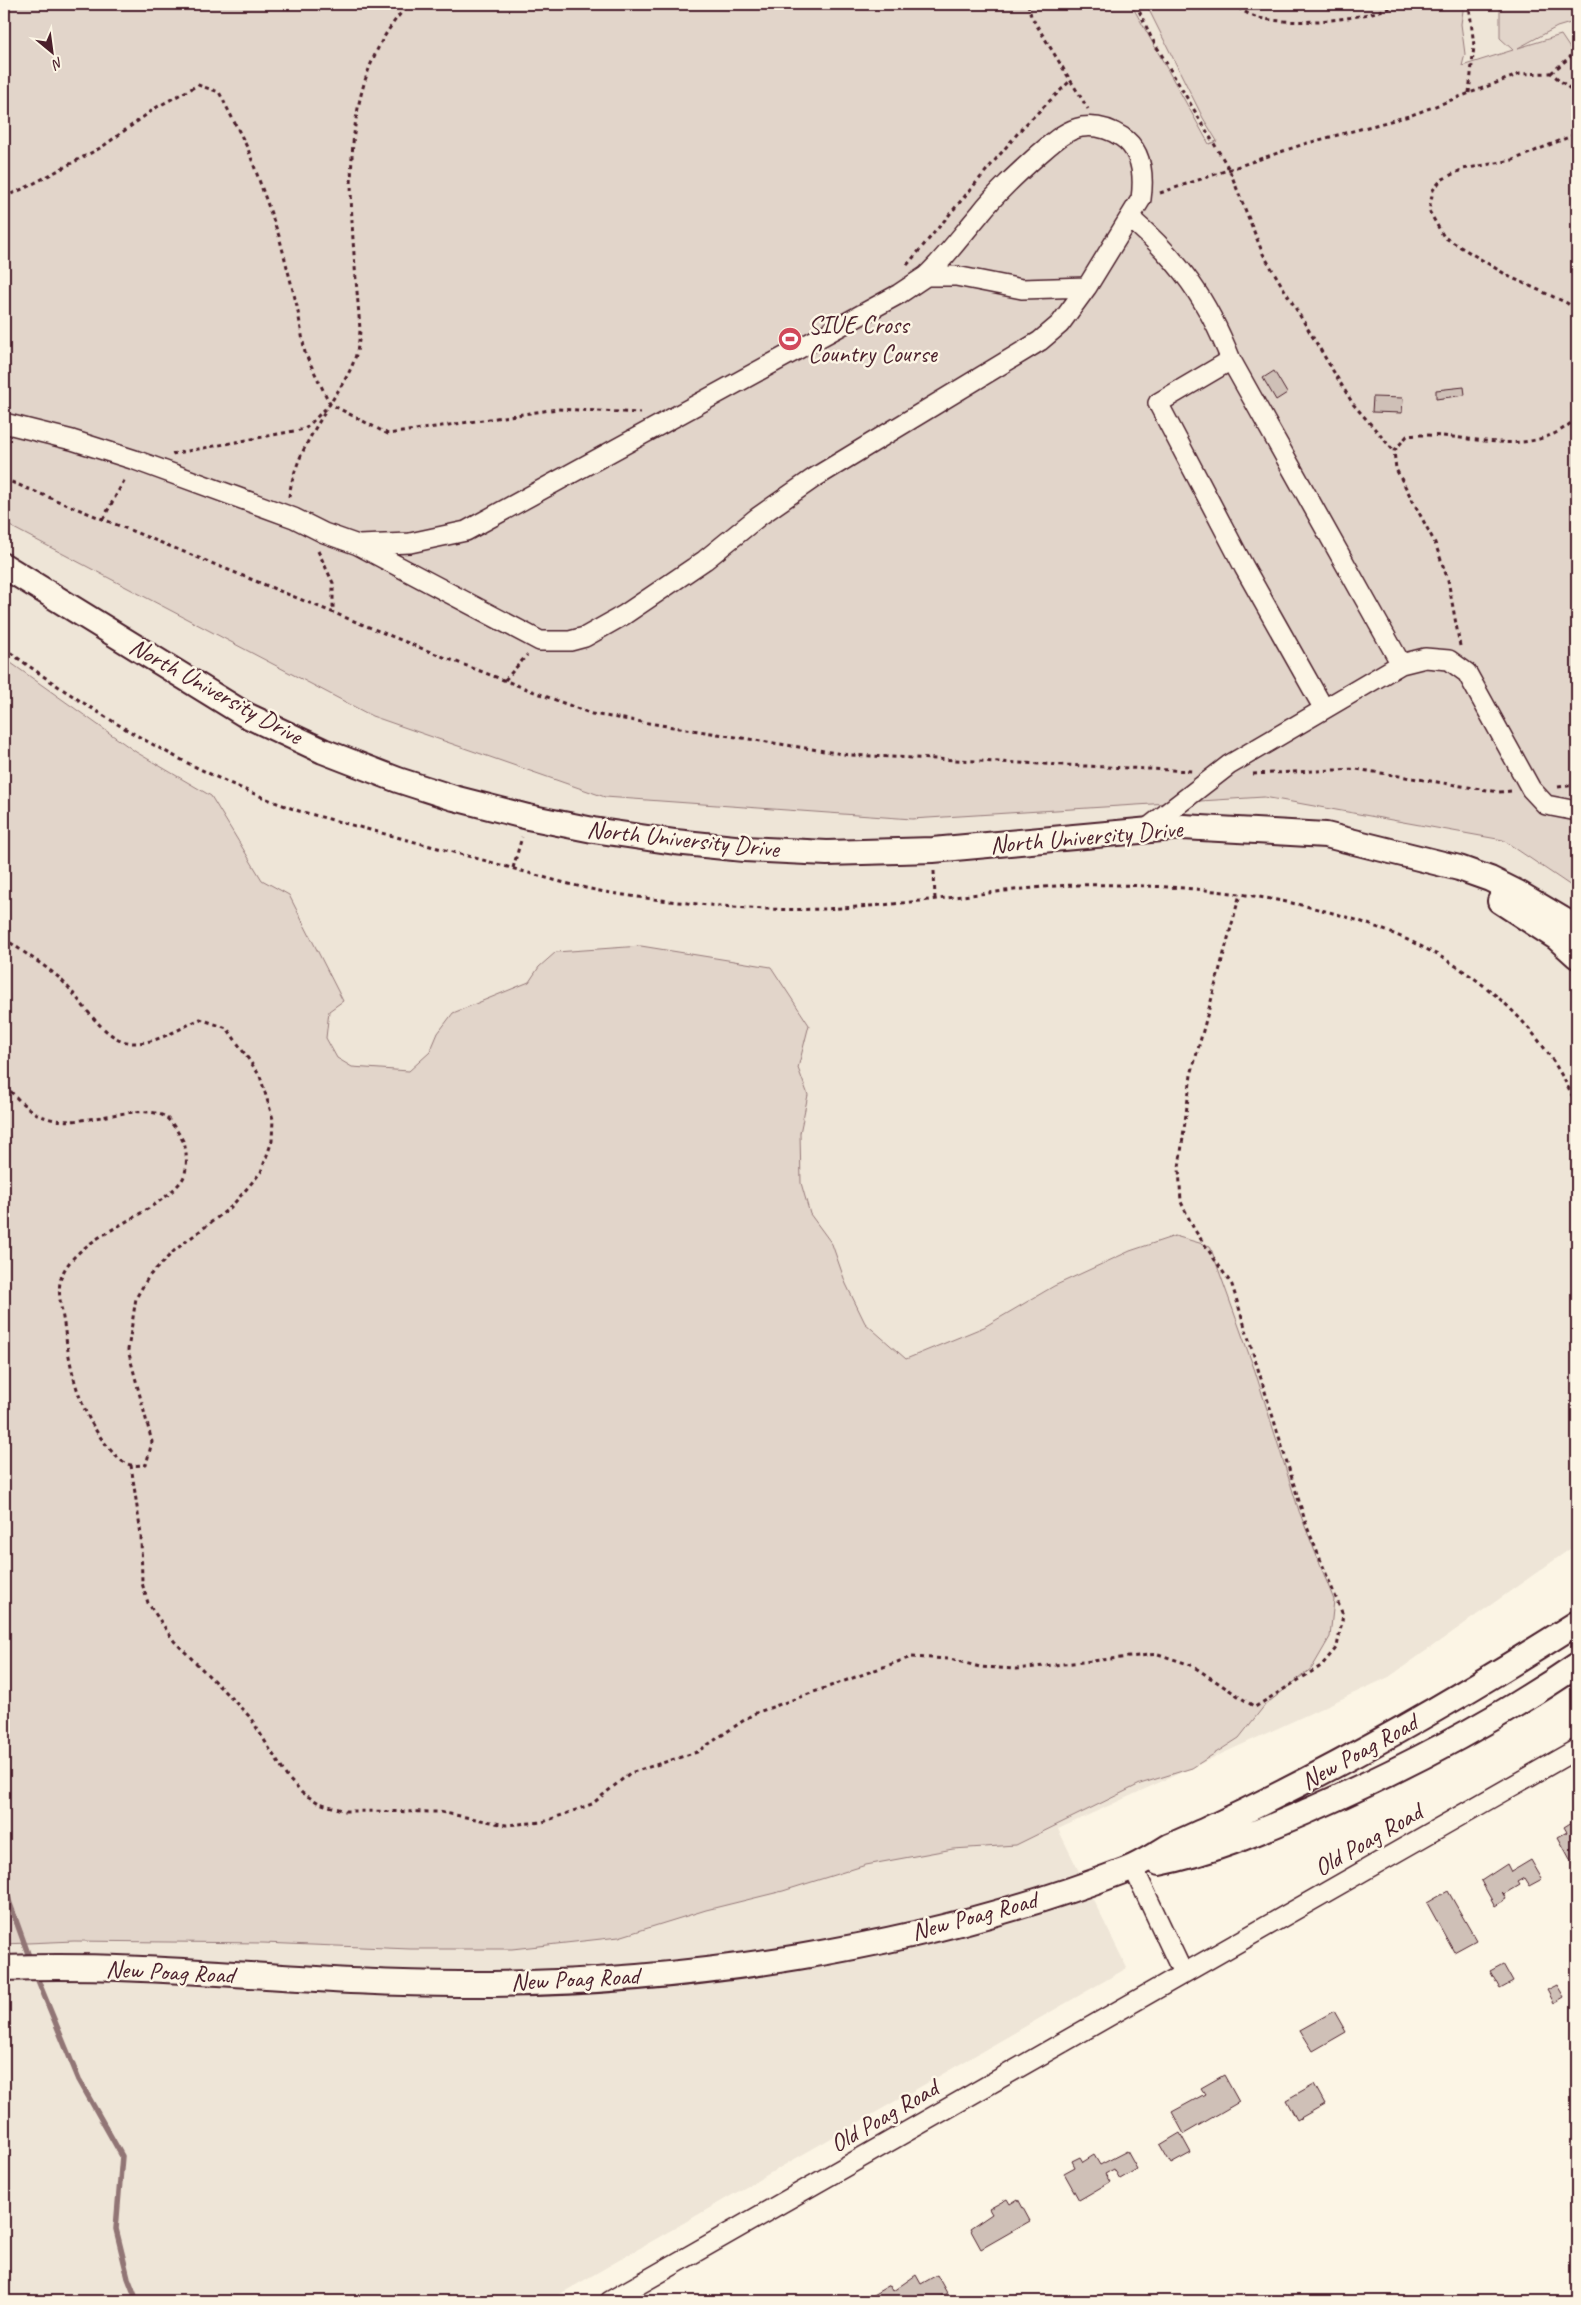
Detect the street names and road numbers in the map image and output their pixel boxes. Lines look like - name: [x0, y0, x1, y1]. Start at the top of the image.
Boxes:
- street label: North University Drive: [124, 630, 310, 753]
- street label: North University Drive: [989, 812, 1185, 861]
- street label: North University Drive: [585, 813, 782, 865]
- street label: New Poag Road: [1295, 1705, 1426, 1797]
- street label: Old Poag Road: [1308, 1794, 1431, 1884]
- street label: New Poag Road: [908, 1883, 1043, 1948]
- street label: New Poag Road: [105, 1953, 238, 1992]
- street label: New Poag Road: [510, 1959, 643, 1998]
- street label: Old Poag Road: [824, 2070, 947, 2160]

